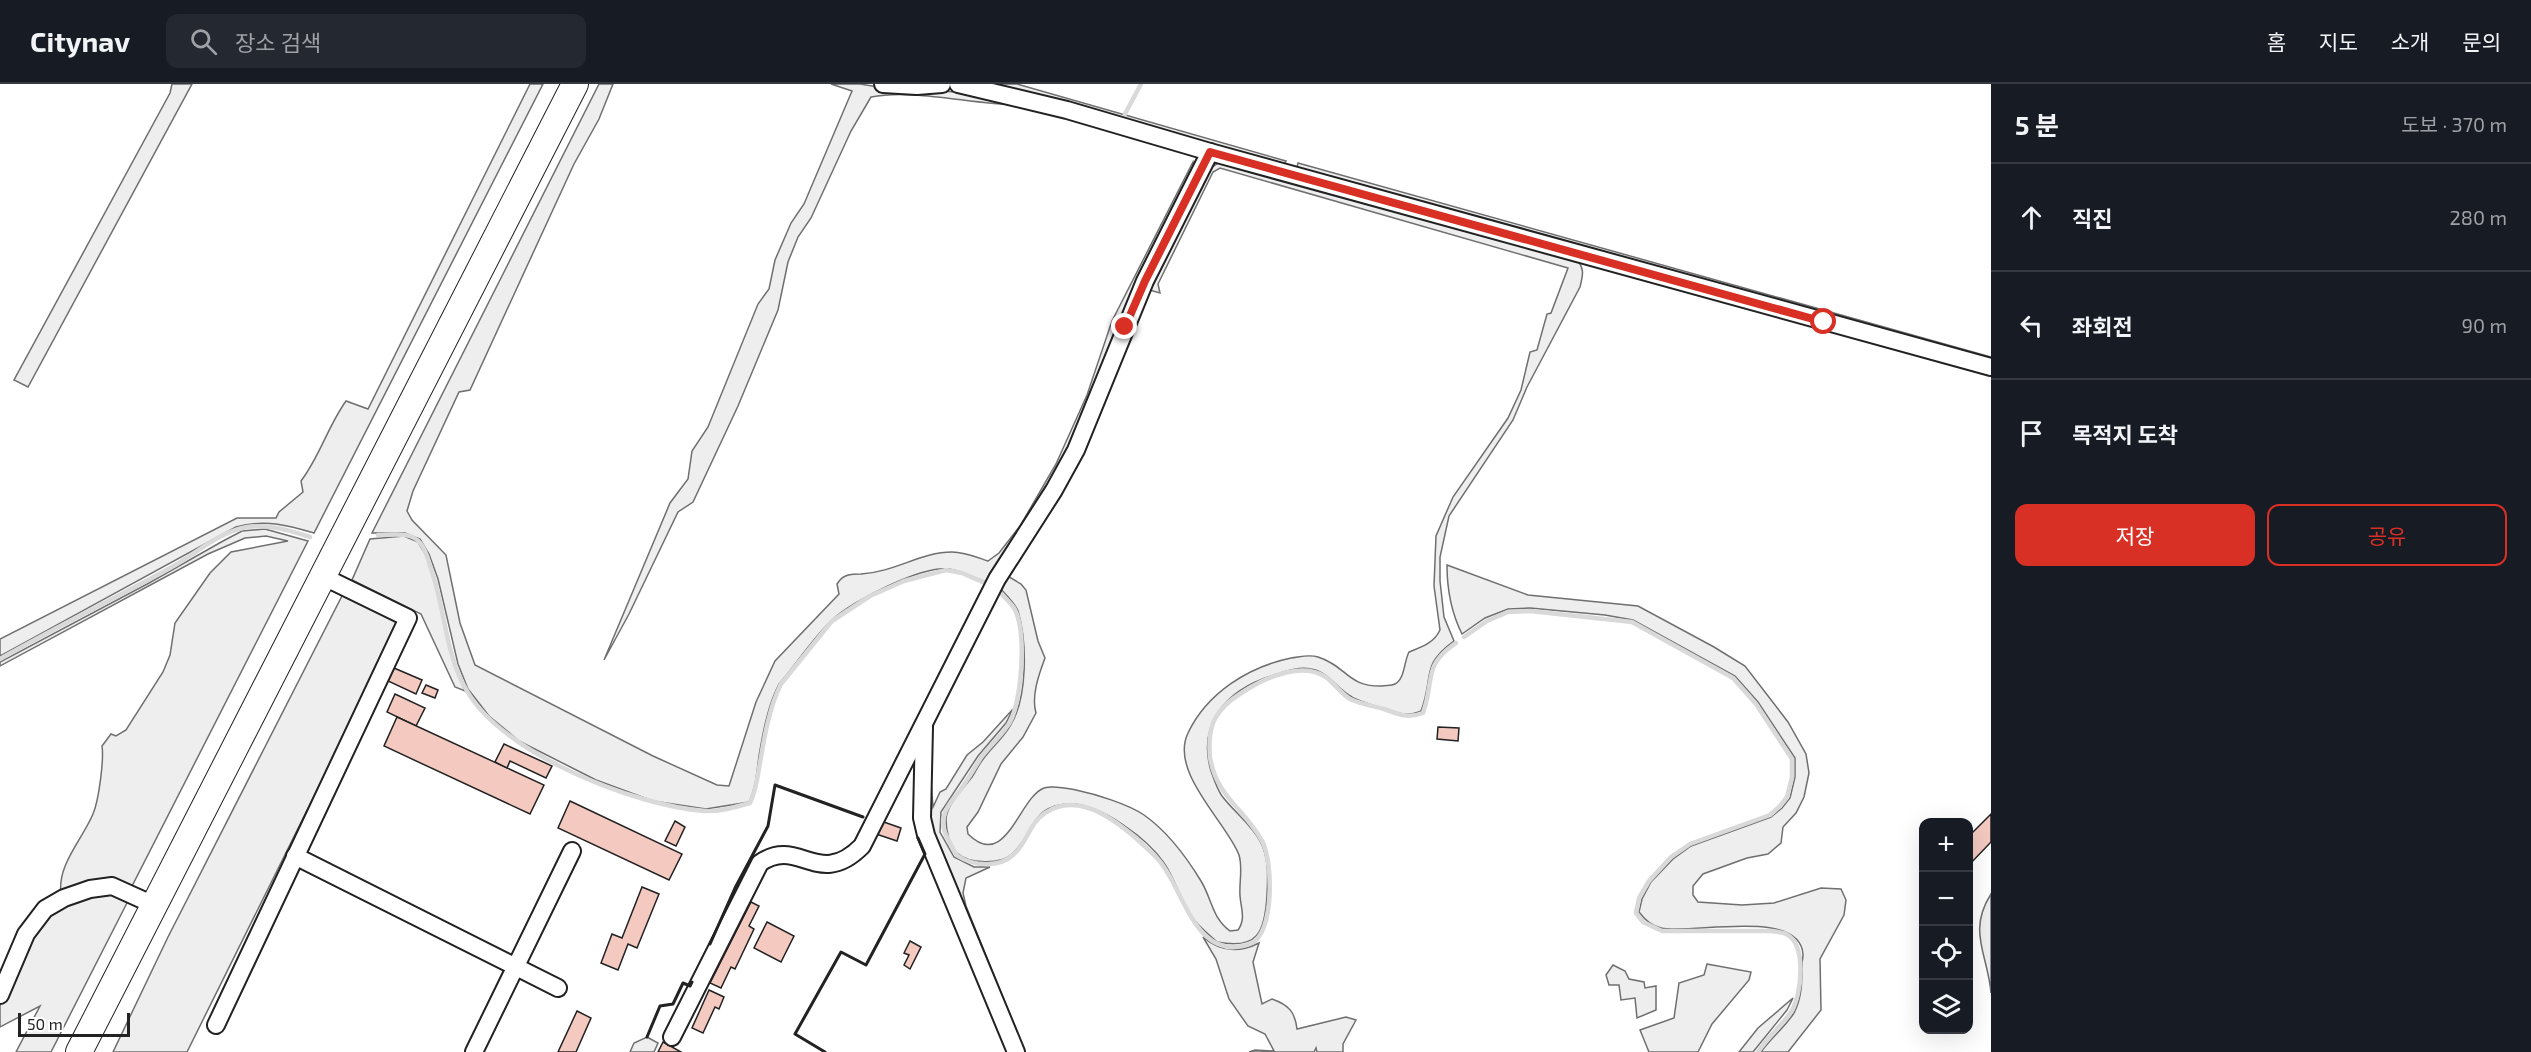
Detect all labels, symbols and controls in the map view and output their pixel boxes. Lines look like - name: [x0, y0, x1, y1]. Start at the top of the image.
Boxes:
- search box: [166, 14, 586, 68]
- text: Citynav: [30, 24, 130, 58]
- icon: search: [187, 25, 220, 58]
- text: 장소 검색: [235, 29, 321, 55]
- text: 홈: [2267, 29, 2286, 54]
- text: 지도: [2319, 29, 2358, 54]
- text: 소개: [2391, 29, 2429, 54]
- text: 문의: [2462, 29, 2501, 54]
- text: 5 분: [2015, 109, 2059, 140]
- text: 도보 · 370 m: [2401, 112, 2507, 136]
- icon: ahead: [2015, 201, 2048, 234]
- text: 직진: [2072, 205, 2112, 231]
- text: 280 m: [2450, 205, 2507, 229]
- route start: [1810, 308, 1836, 334]
- icon: left: [2015, 309, 2048, 342]
- route end: [1111, 313, 1137, 339]
- text: 좌회전: [2072, 313, 2133, 339]
- text: 90 m: [2462, 313, 2507, 337]
- icon: arrive: [2015, 417, 2048, 450]
- text: 목적지 도착: [2072, 421, 2178, 447]
- button: 저장: [2015, 504, 2255, 566]
- button: 공유: [2267, 504, 2507, 566]
- map controls: [1919, 818, 1973, 1034]
- button: +: [1919, 818, 1973, 872]
- button: −: [1919, 872, 1973, 926]
- button: locate: [1919, 926, 1973, 980]
- button: layers: [1919, 980, 1973, 1034]
- scale bar: [18, 1010, 130, 1038]
- text: 50 m: [27, 1014, 63, 1033]

